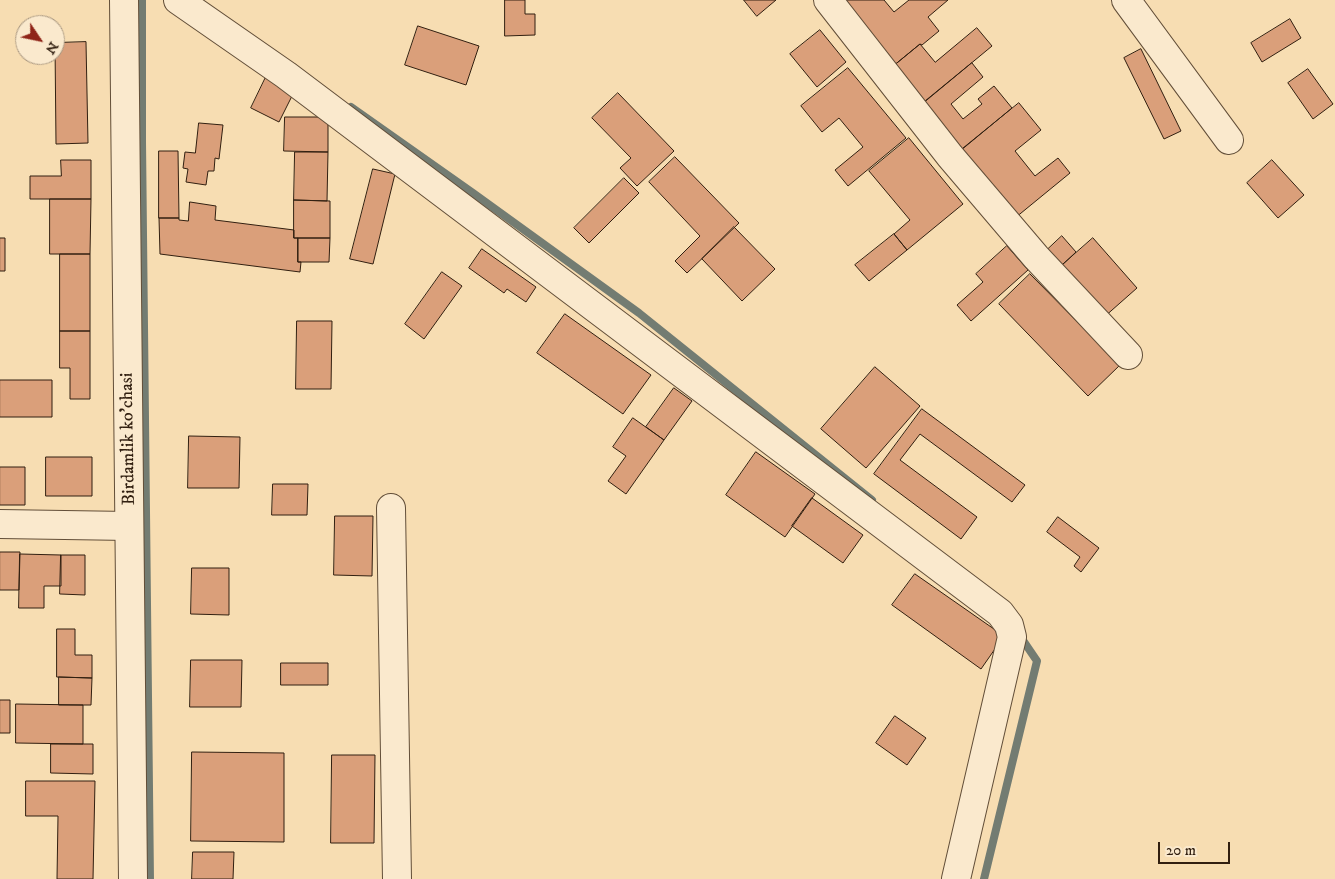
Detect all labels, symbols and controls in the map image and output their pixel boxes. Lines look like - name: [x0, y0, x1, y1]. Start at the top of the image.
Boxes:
- north arrow: [15, 15, 65, 65]
- text: N: [41, 38, 62, 58]
- street label: Birdamlik ko'chasi: [117, 372, 141, 506]
- scale bar: [1160, 832, 1232, 864]
- text: 20 m: [1166, 841, 1196, 860]

